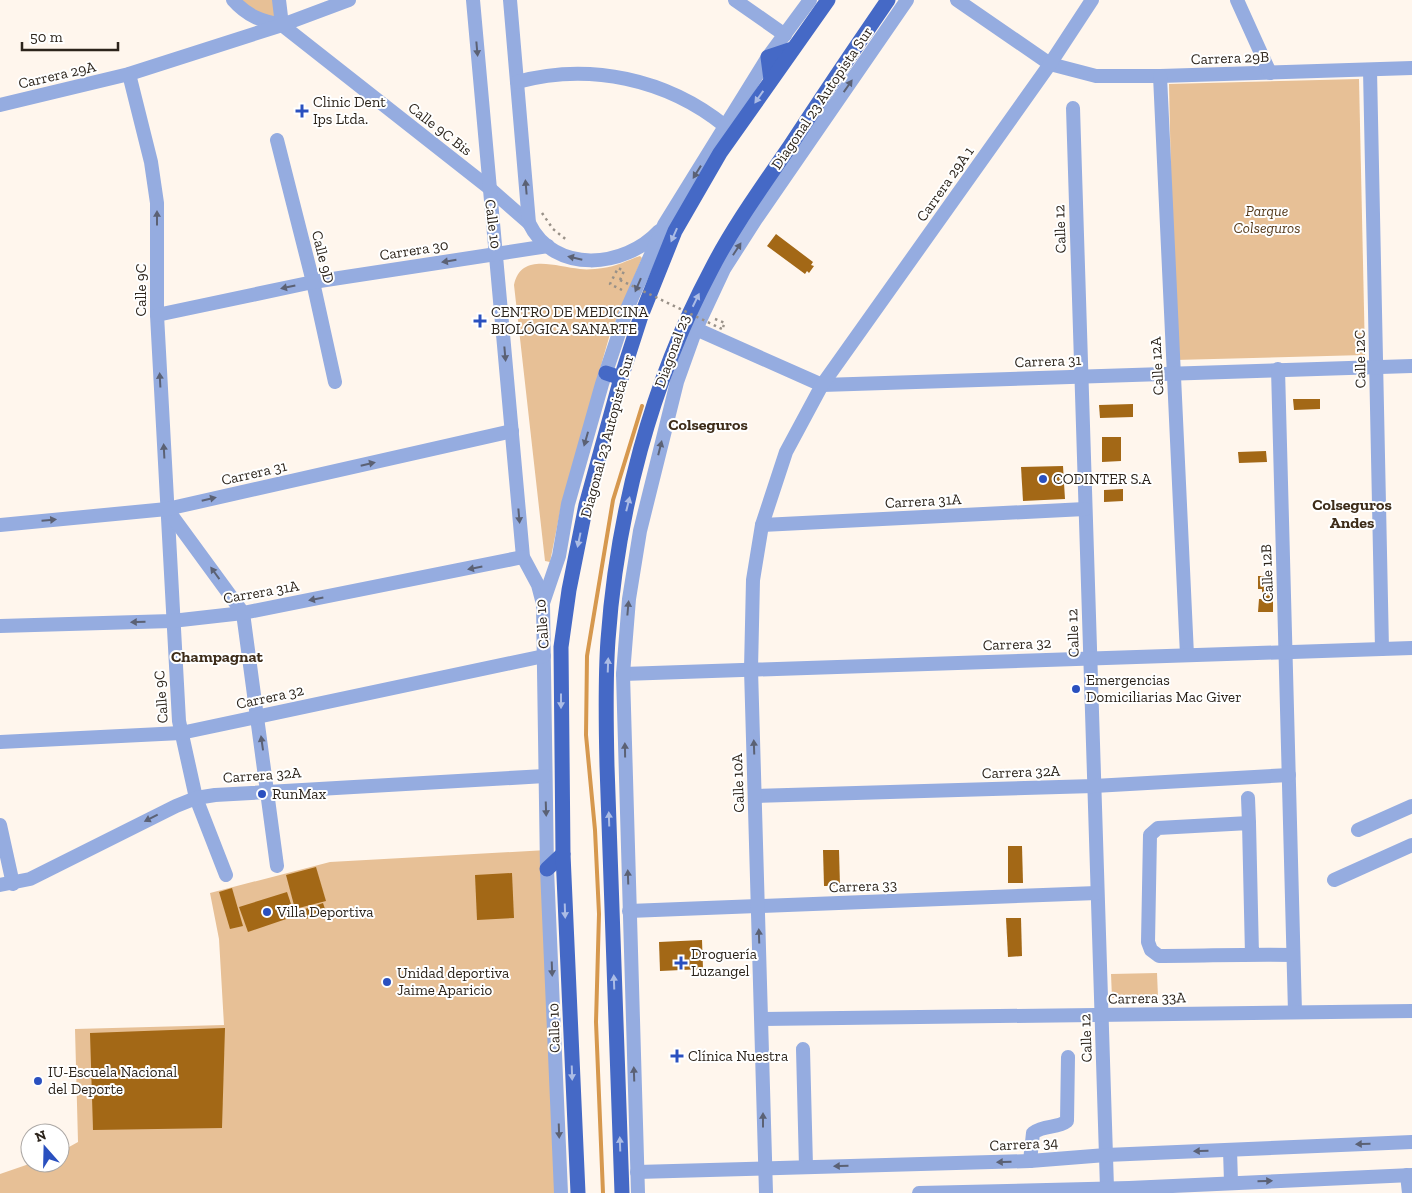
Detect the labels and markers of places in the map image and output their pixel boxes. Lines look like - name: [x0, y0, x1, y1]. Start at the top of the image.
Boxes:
- place label: Clinic Dent Ips Ltda.: [313, 93, 386, 128]
- marker: Clinic Dent Ips Ltda.: [295, 104, 309, 118]
- place label: CENTRO DE MEDICINA BIOLÓGICA SANARTE: [491, 303, 648, 338]
- marker: CENTRO DE MEDICINA BIOLÓGICA SANARTE: [473, 314, 487, 328]
- place label: CODINTER S.A: [1053, 470, 1152, 488]
- marker: CODINTER S.A: [1037, 473, 1049, 485]
- place label: Emergencias Domiciliarias Mac Giver: [1086, 671, 1241, 706]
- marker: Emergencias Domiciliarias Mac Giver: [1070, 683, 1082, 695]
- place label: RunMax: [272, 785, 327, 803]
- marker: RunMax: [256, 788, 268, 800]
- place label: Villa Deportiva: [276, 903, 374, 921]
- marker: Villa Deportiva: [261, 906, 273, 918]
- place label: Droguería Luzangel: [691, 945, 757, 980]
- marker: Droguería Luzangel: [675, 957, 687, 969]
- place label: Unidad deportiva Jaime Aparicio: [397, 964, 509, 999]
- marker: Unidad deportiva Jaime Aparicio: [381, 976, 393, 988]
- place label: Clínica Nuestra: [688, 1047, 788, 1065]
- marker: Clínica Nuestra: [670, 1049, 684, 1063]
- place label: IU-Escuela Nacional del Deporte: [48, 1063, 177, 1098]
- marker: IU-Escuela Nacional del Deporte: [32, 1075, 44, 1087]

